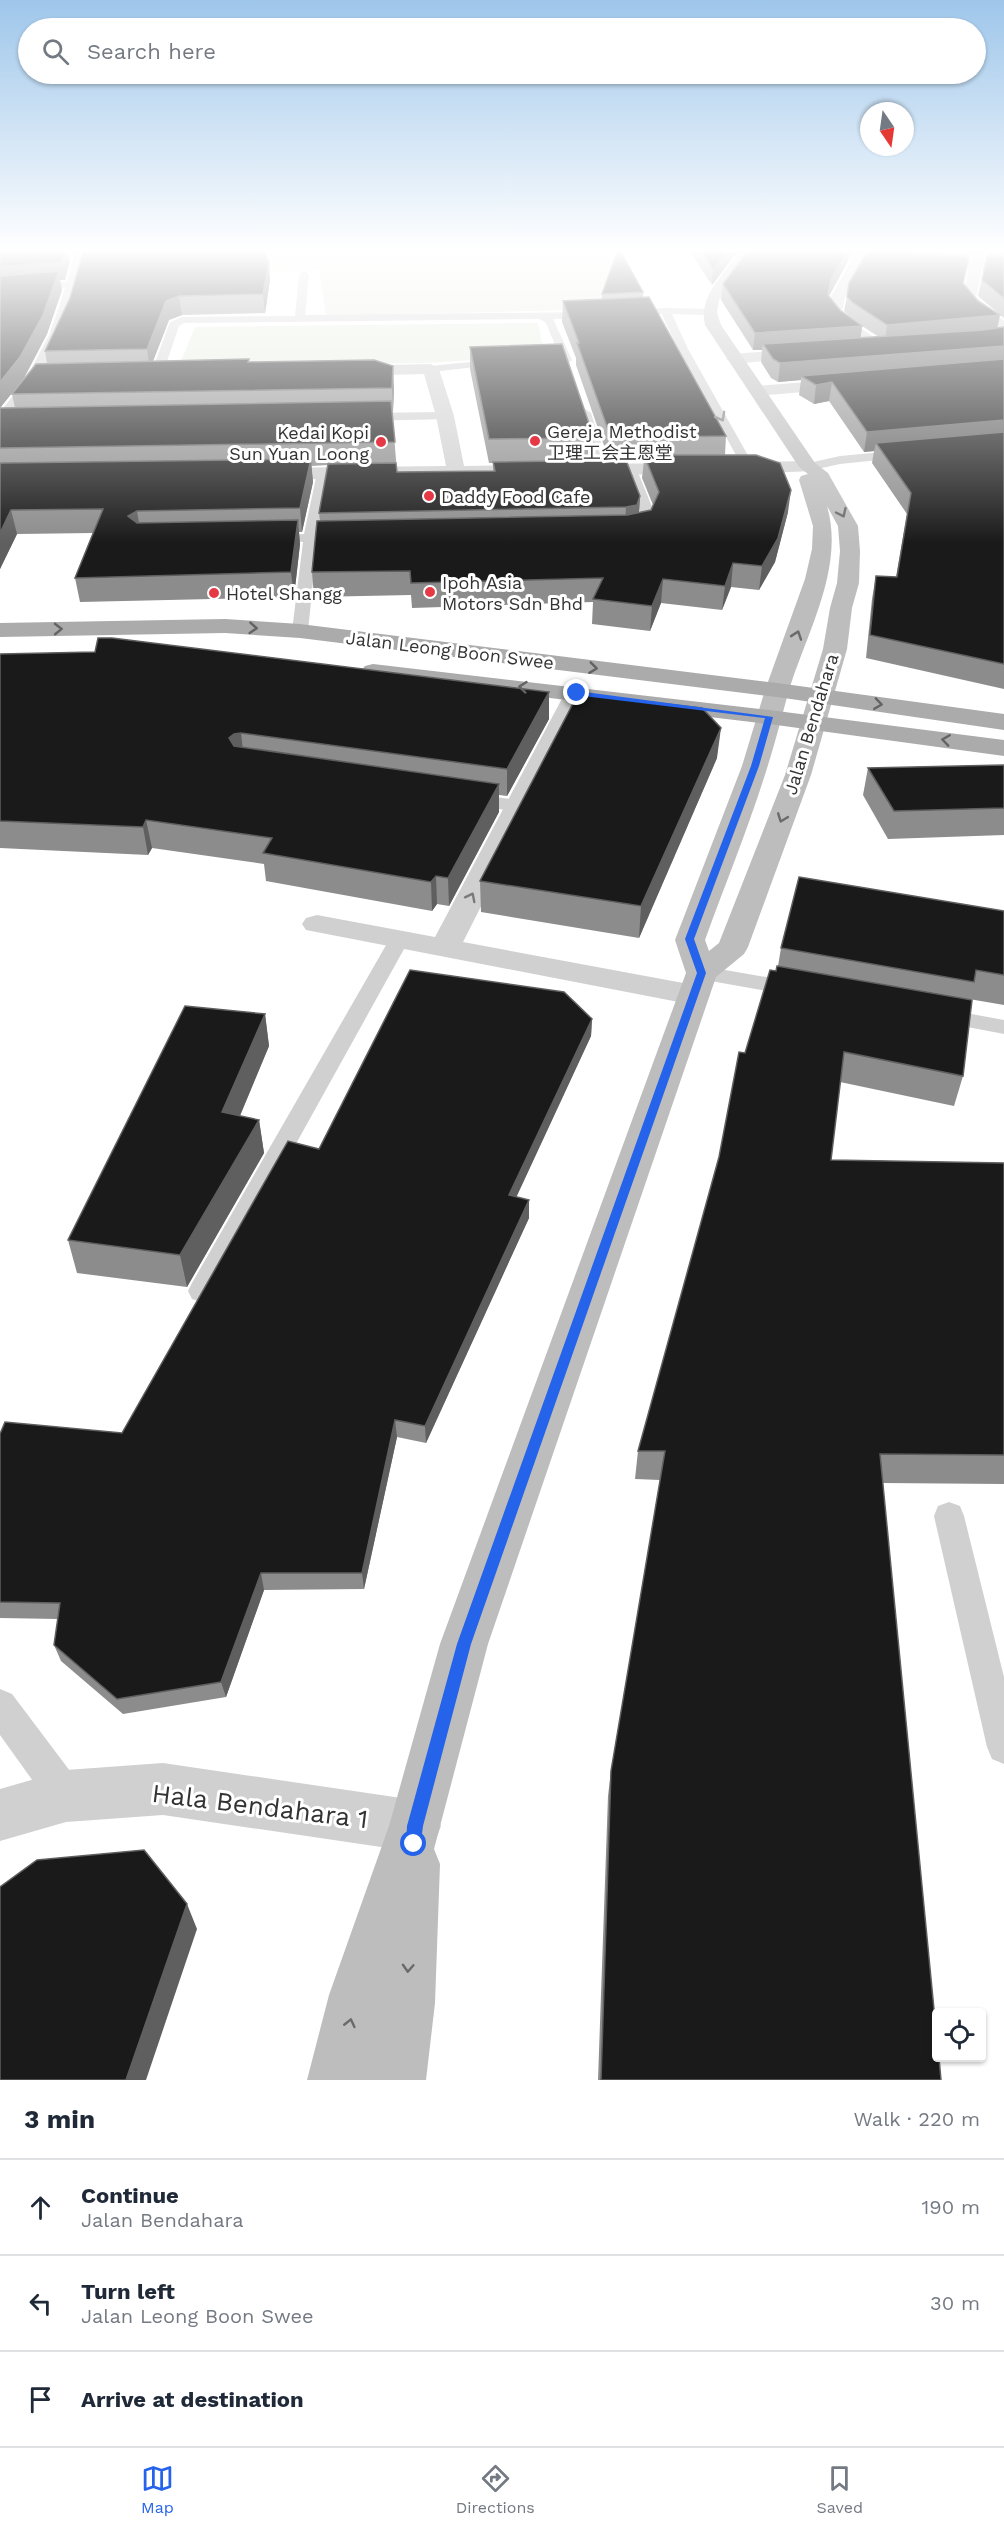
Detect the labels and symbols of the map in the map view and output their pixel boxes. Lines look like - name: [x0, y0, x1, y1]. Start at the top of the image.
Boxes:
- north arrow: [860, 102, 914, 156]
- one-way arrow: [713, 411, 725, 421]
- place label: Gereja Methodist 卫理工会主恩堂: [547, 421, 697, 463]
- place label: Kedai Kopi Sun Yuan Loong: [229, 422, 369, 464]
- marker: Gereja Methodist 卫理工会主恩堂: [528, 434, 542, 448]
- marker: Kedai Kopi Sun Yuan Loong: [374, 435, 388, 449]
- place label: Daddy Food Cafe: [441, 486, 590, 507]
- marker: Daddy Food Cafe: [422, 489, 436, 503]
- one-way arrow: [835, 506, 847, 517]
- place label: Ipoh Asia Motors Sdn Bhd: [442, 572, 583, 614]
- place label: Hotel Shangg: [226, 583, 342, 604]
- marker: Ipoh Asia Motors Sdn Bhd: [423, 585, 437, 599]
- marker: Hotel Shangg: [207, 586, 221, 600]
- one-way arrow: [249, 621, 258, 634]
- one-way arrow: [54, 623, 63, 635]
- street label: Jalan Leong Boon Swee: [345, 627, 555, 673]
- one-way arrow: [789, 630, 802, 641]
- street label: Jalan Bendahara: [780, 651, 842, 797]
- one-way arrow: [588, 661, 598, 673]
- route end: [563, 679, 589, 705]
- one-way arrow: [519, 682, 528, 694]
- one-way arrow: [873, 698, 883, 710]
- one-way arrow: [941, 735, 951, 747]
- one-way arrow: [776, 812, 789, 823]
- one-way arrow: [463, 892, 475, 903]
- street label: Hala Bendahara 1: [150, 1778, 370, 1834]
- route start: [400, 1830, 426, 1856]
- one-way arrow: [402, 1964, 415, 1973]
- one-way arrow: [343, 2018, 356, 2028]

